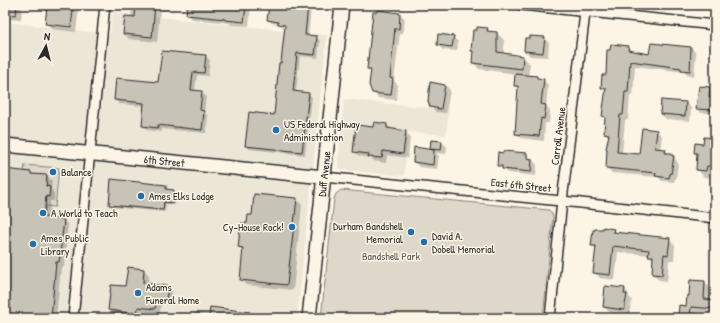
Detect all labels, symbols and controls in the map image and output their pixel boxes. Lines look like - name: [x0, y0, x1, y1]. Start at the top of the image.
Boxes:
- north arrow: [26, 26, 66, 66]
- text: N: [43, 29, 51, 43]
- street label: Carroll Avenue: [547, 106, 569, 166]
- place label: US Federal Highway Administration: [284, 117, 360, 144]
- marker: US Federal Highway Administration: [271, 125, 281, 135]
- street label: Duff Avenue: [315, 150, 334, 197]
- street label: 6th Street: [143, 152, 186, 170]
- place label: Balance: [61, 165, 92, 179]
- marker: Balance: [48, 167, 58, 177]
- street label: East 6th Street: [490, 175, 552, 195]
- place label: Ames Elks Lodge: [149, 189, 215, 203]
- marker: Ames Elks Lodge: [136, 191, 146, 201]
- place label: A World to Teach: [51, 206, 118, 220]
- marker: A World to Teach: [38, 208, 48, 218]
- place label: Durham Bandshell Memorial: [333, 219, 403, 246]
- place label: Cy-House Rock!: [223, 220, 284, 234]
- marker: Cy-House Rock!: [287, 222, 297, 232]
- marker: Durham Bandshell Memorial: [406, 227, 416, 237]
- place label: David A. Dobell Memorial: [432, 229, 495, 256]
- place label: Ames Public Library: [41, 231, 90, 258]
- marker: David A. Dobell Memorial: [419, 237, 429, 247]
- marker: Ames Public Library: [28, 239, 38, 249]
- park label: Bandshell Park: [362, 249, 420, 263]
- place label: Adams Funeral Home: [145, 280, 200, 307]
- marker: Adams Funeral Home: [133, 288, 143, 298]

